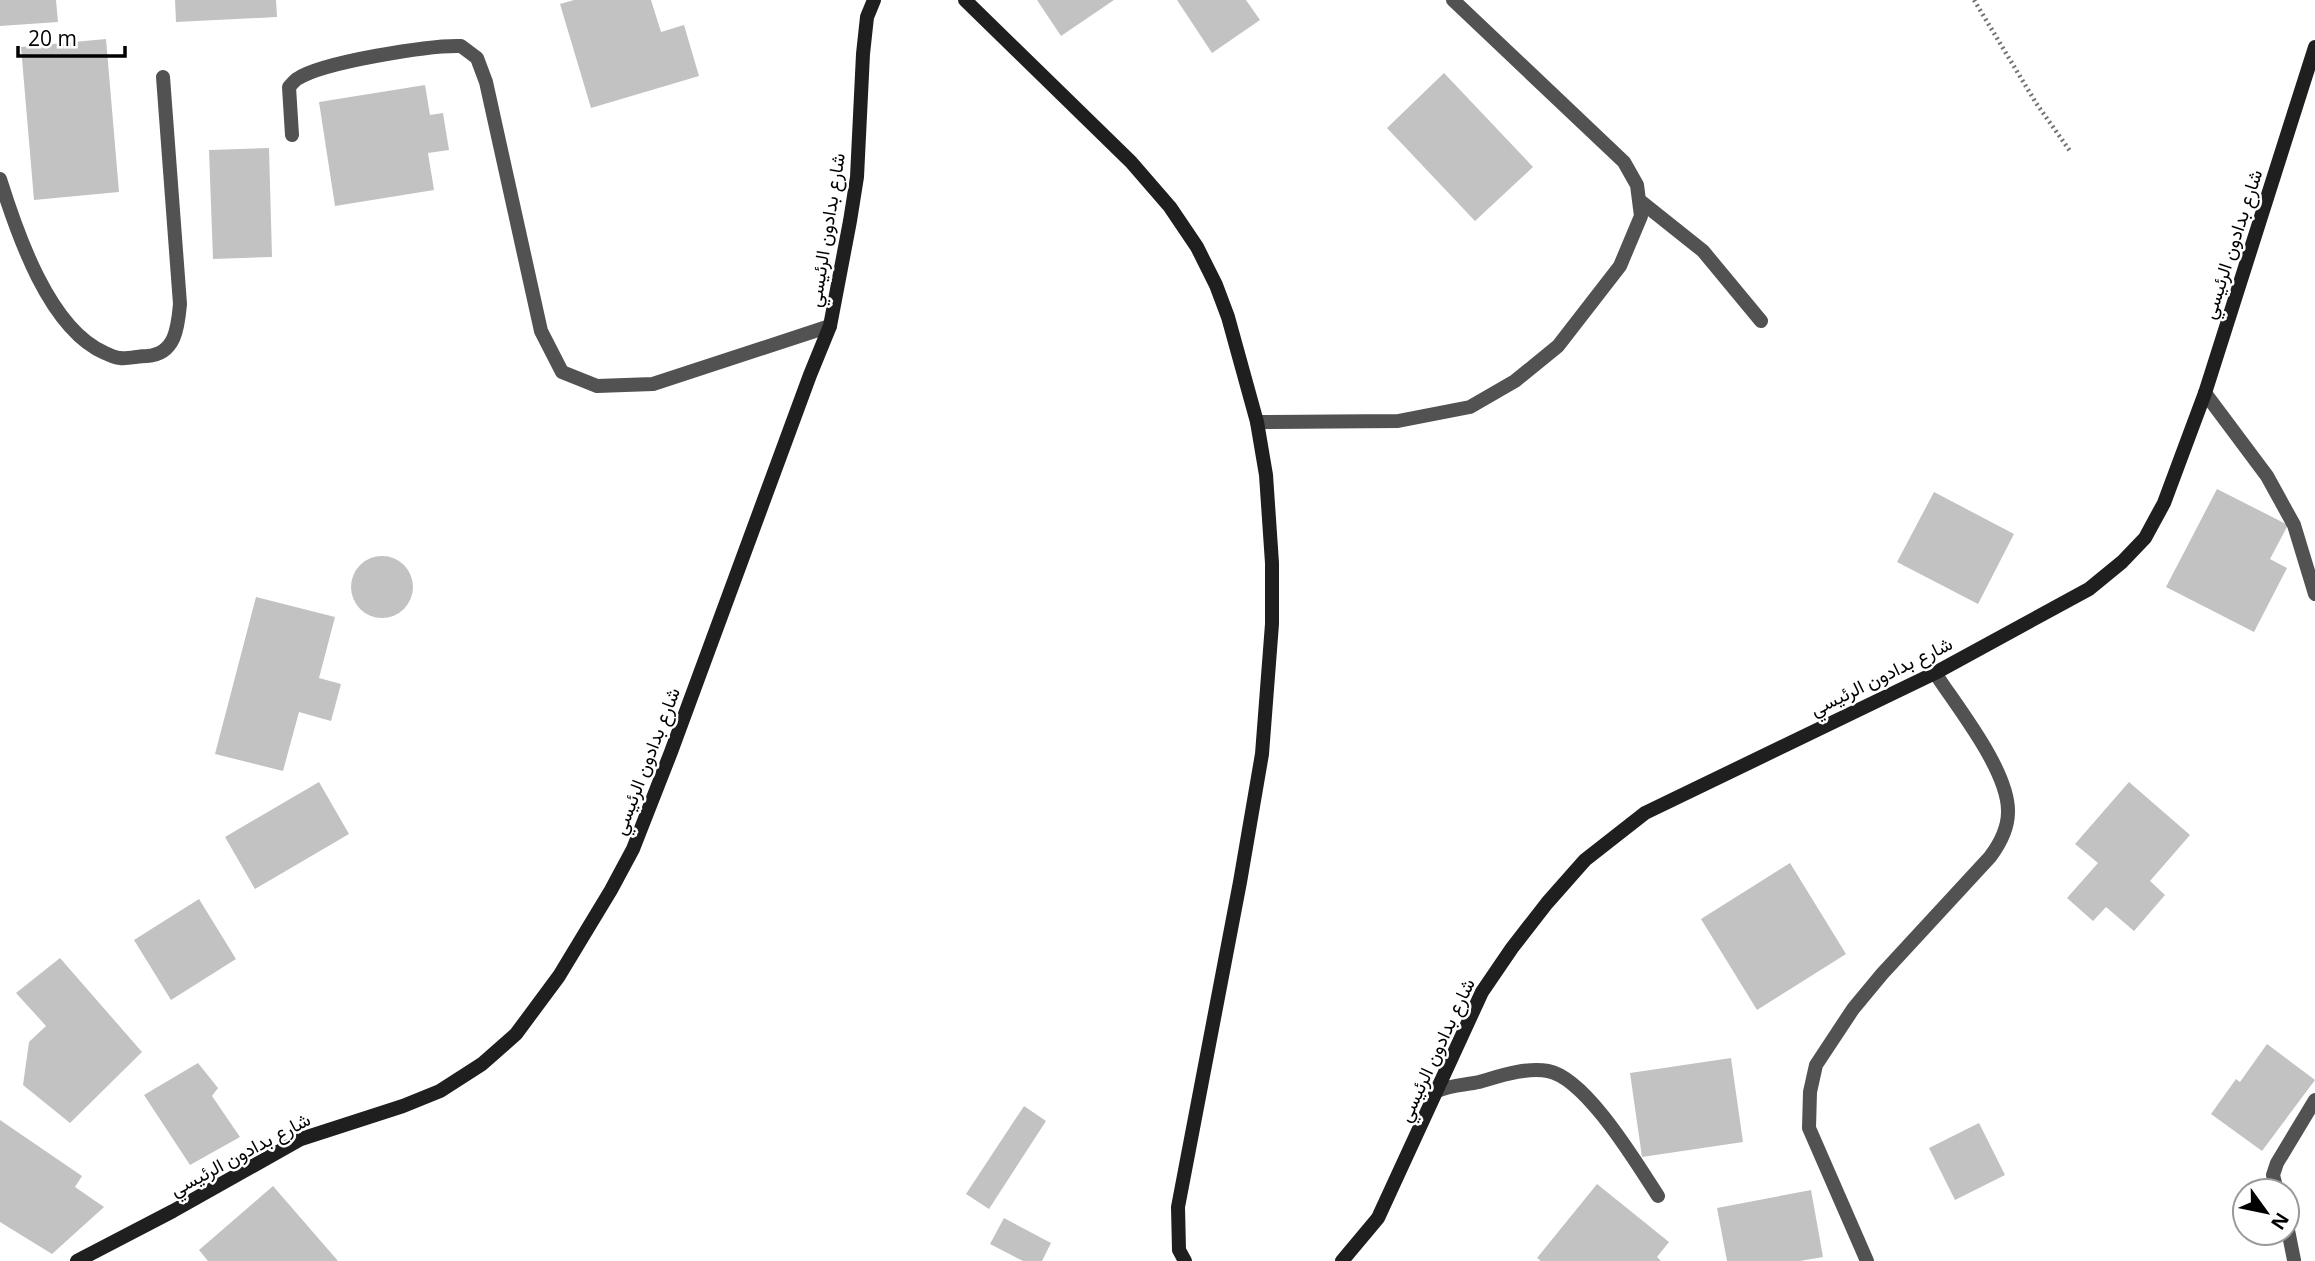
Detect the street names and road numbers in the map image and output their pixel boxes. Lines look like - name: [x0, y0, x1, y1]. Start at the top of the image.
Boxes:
- street label: شارع بدادون الرئيسي: [801, 151, 854, 309]
- street label: شارع بدادون الرئيسي: [2196, 166, 2271, 323]
- street label: شارع بدادون الرئيسي: [1805, 630, 1958, 724]
- street label: شارع بدادون الرئيسي: [606, 684, 689, 839]
- street label: شارع بدادون الرئيسي: [1391, 974, 1483, 1127]
- street label: شارع بدادون الرئيسي: [165, 1106, 316, 1205]

